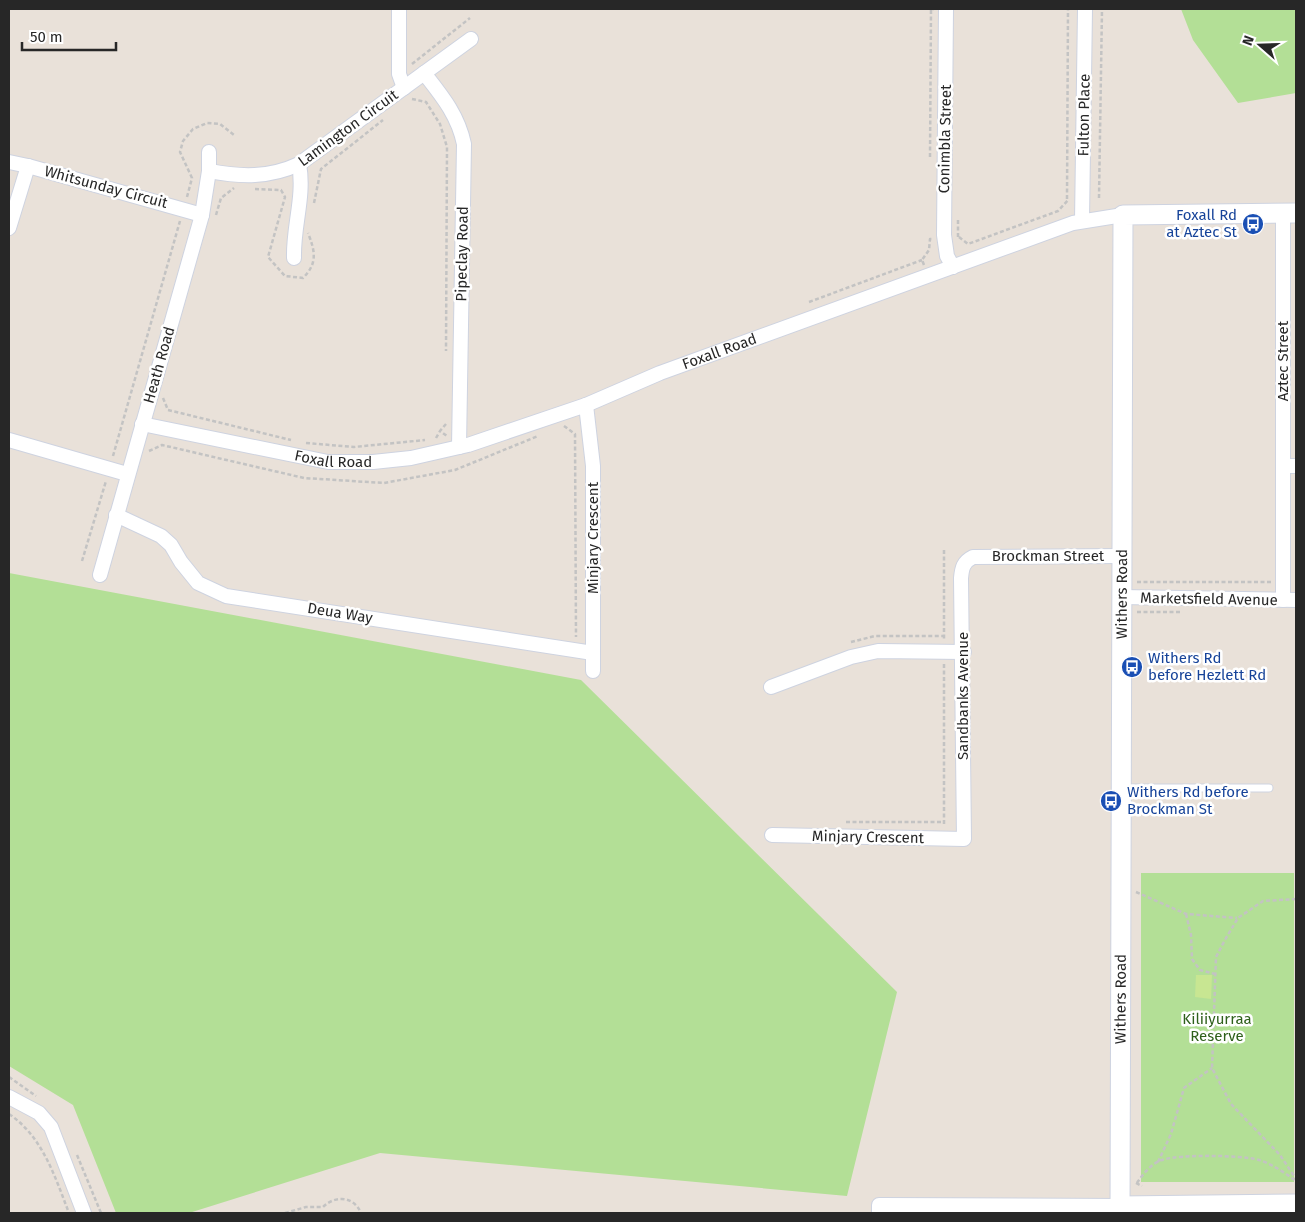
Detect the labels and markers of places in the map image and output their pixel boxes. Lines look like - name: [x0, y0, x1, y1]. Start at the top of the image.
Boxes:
- place label: Foxall Rd at Aztec St: [1166, 206, 1238, 241]
- bus stop icon: Foxall Rd at Aztec St: [1241, 212, 1265, 236]
- place label: Withers Rd before Hezlett Rd: [1148, 649, 1266, 684]
- bus stop icon: Withers Rd before Hezlett Rd: [1120, 655, 1144, 679]
- place label: Withers Rd before Brockman St: [1127, 783, 1249, 818]
- bus stop icon: Withers Rd before Brockman St: [1099, 789, 1123, 813]

